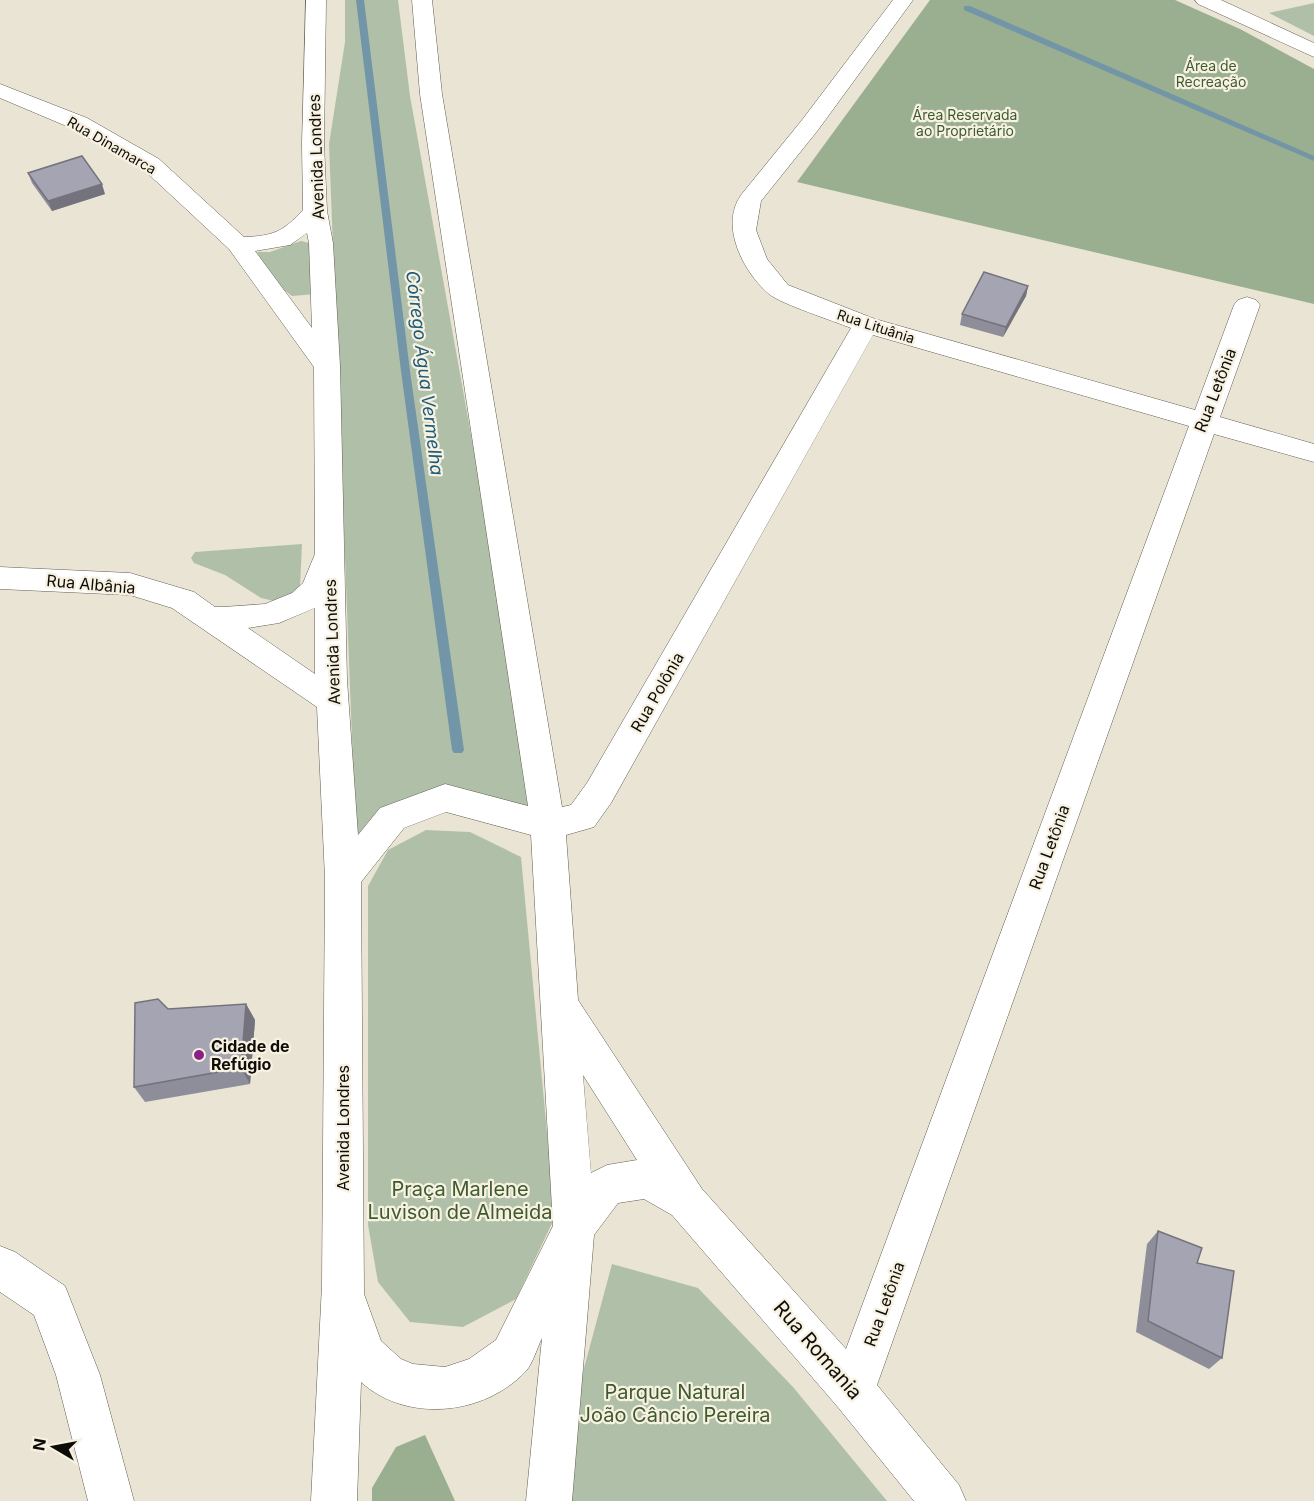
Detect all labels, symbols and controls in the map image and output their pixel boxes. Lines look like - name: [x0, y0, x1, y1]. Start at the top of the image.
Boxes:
- park label: Área de Recreação: [1176, 57, 1246, 90]
- street label: Avenida Londres: [304, 94, 328, 220]
- park label: Área Reservada ao Proprietário: [913, 106, 1017, 139]
- street label: Rua Dinamarca: [65, 113, 159, 177]
- water label: Córrego Água Vermelha: [402, 269, 449, 477]
- street label: Rua Lituânia: [835, 305, 917, 347]
- street label: Rua Letônia: [1190, 345, 1240, 435]
- street label: Rua Albânia: [46, 570, 136, 598]
- street label: Avenida Londres: [320, 579, 344, 705]
- street label: Rua Polônia: [626, 649, 688, 735]
- street label: Rua Letônia: [1024, 802, 1074, 892]
- place label: Cidade de Refúgio: [211, 1036, 290, 1074]
- marker: Cidade de Refúgio: [192, 1048, 206, 1062]
- street label: Avenida Londres: [333, 1065, 353, 1191]
- park label: Praça Marlene Luvison de Almeida: [368, 1177, 552, 1224]
- street label: Rua Letônia: [859, 1259, 909, 1349]
- street label: Rua Romania: [769, 1296, 867, 1404]
- park label: Parque Natural João Câncio Pereira: [580, 1380, 770, 1427]
- north arrow: [24, 1417, 84, 1477]
- text: N: [28, 1437, 50, 1452]

